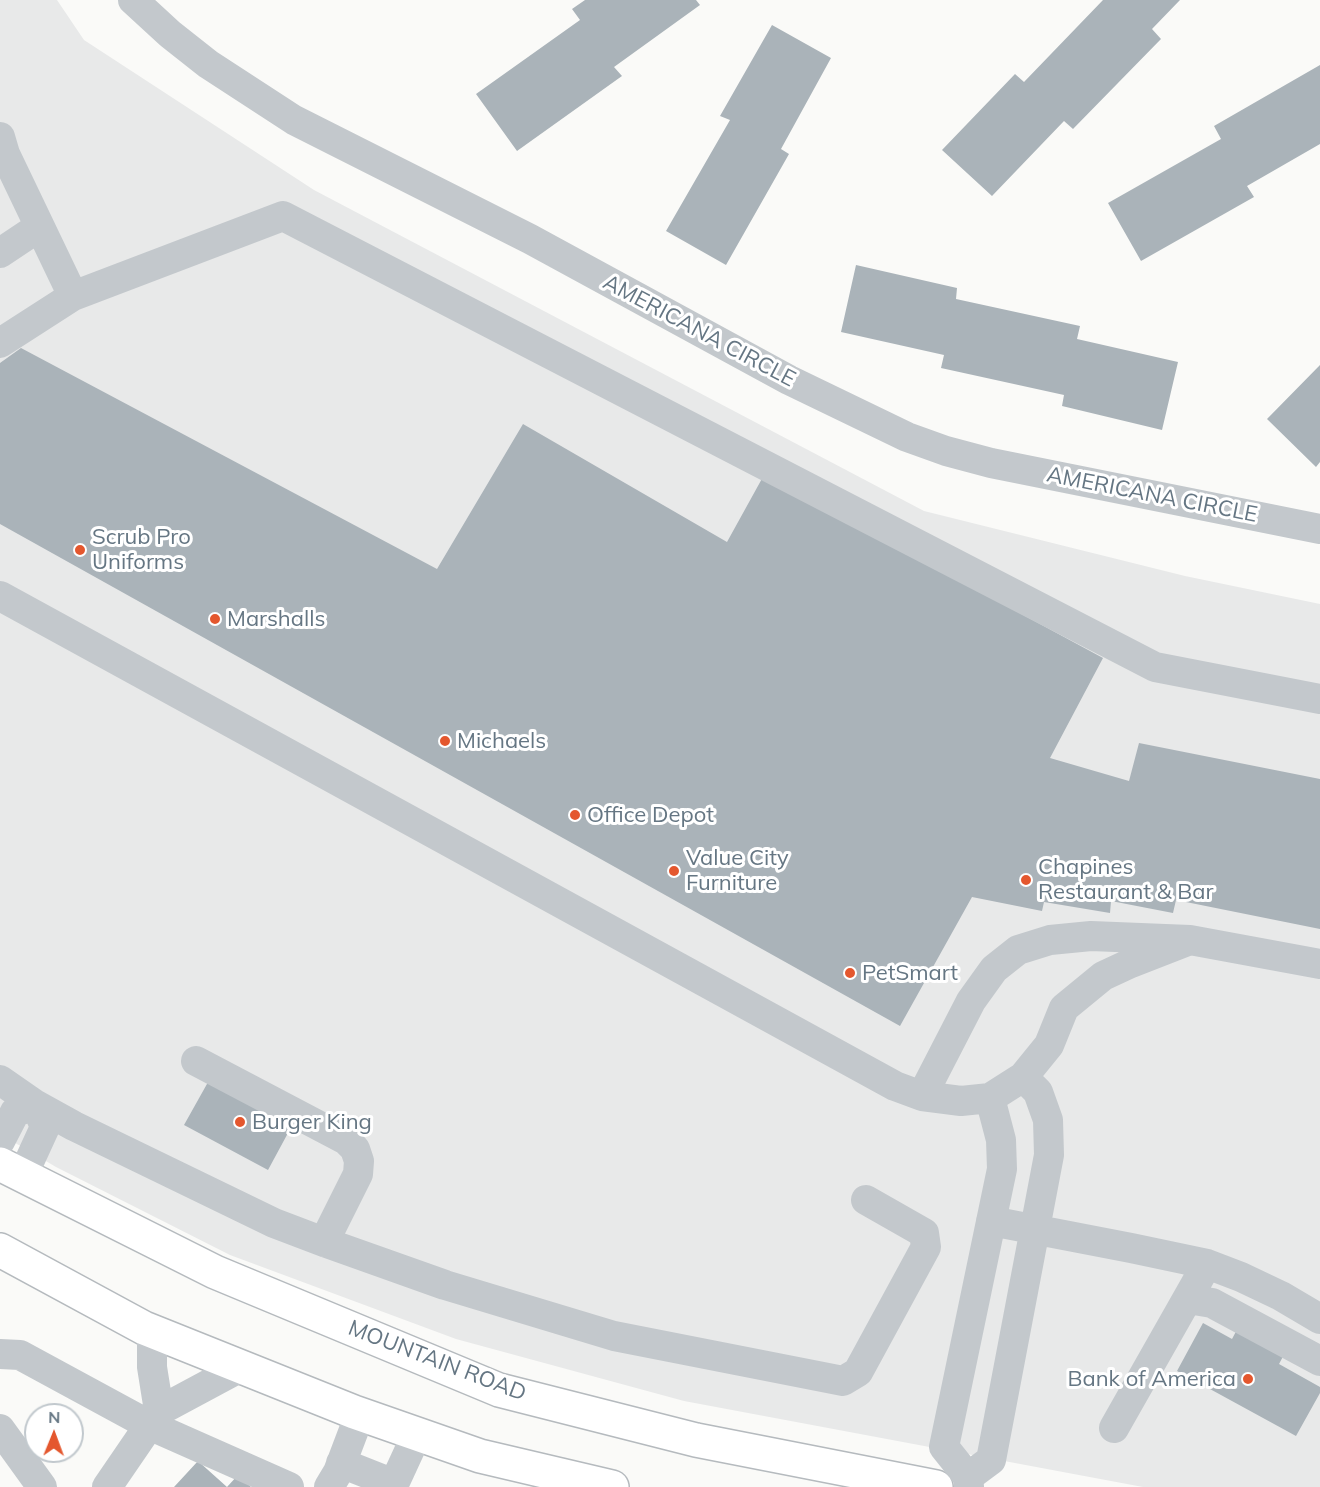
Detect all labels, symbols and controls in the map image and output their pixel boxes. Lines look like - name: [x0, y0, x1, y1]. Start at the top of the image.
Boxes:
- street label: AMERICANA CIRCLE: [598, 269, 800, 393]
- street label: AMERICANA CIRCLE: [1044, 462, 1260, 528]
- place label: Scrub Pro Uniforms: [92, 524, 191, 576]
- marker: Scrub Pro Uniforms: [73, 543, 87, 557]
- place label: Marshalls: [227, 606, 325, 632]
- marker: Marshalls: [208, 612, 222, 626]
- place label: Michaels: [457, 728, 546, 754]
- marker: Michaels: [438, 734, 452, 748]
- place label: Office Depot: [587, 802, 714, 828]
- marker: Office Depot: [568, 808, 582, 822]
- place label: Value City Furniture: [686, 845, 789, 896]
- place label: Chapines Restaurant & Bar: [1038, 854, 1213, 906]
- marker: Value City Furniture: [667, 864, 681, 878]
- marker: Chapines Restaurant & Bar: [1019, 873, 1033, 887]
- place label: PetSmart: [862, 960, 958, 986]
- marker: PetSmart: [843, 966, 857, 980]
- place label: Burger King: [252, 1109, 372, 1135]
- marker: Burger King: [233, 1115, 247, 1129]
- street label: MOUNTAIN ROAD: [344, 1315, 530, 1407]
- place label: Bank of America: [1068, 1366, 1236, 1392]
- marker: Bank of America: [1241, 1372, 1255, 1386]
- north arrow: [24, 1403, 84, 1463]
- text: N: [48, 1407, 60, 1427]

